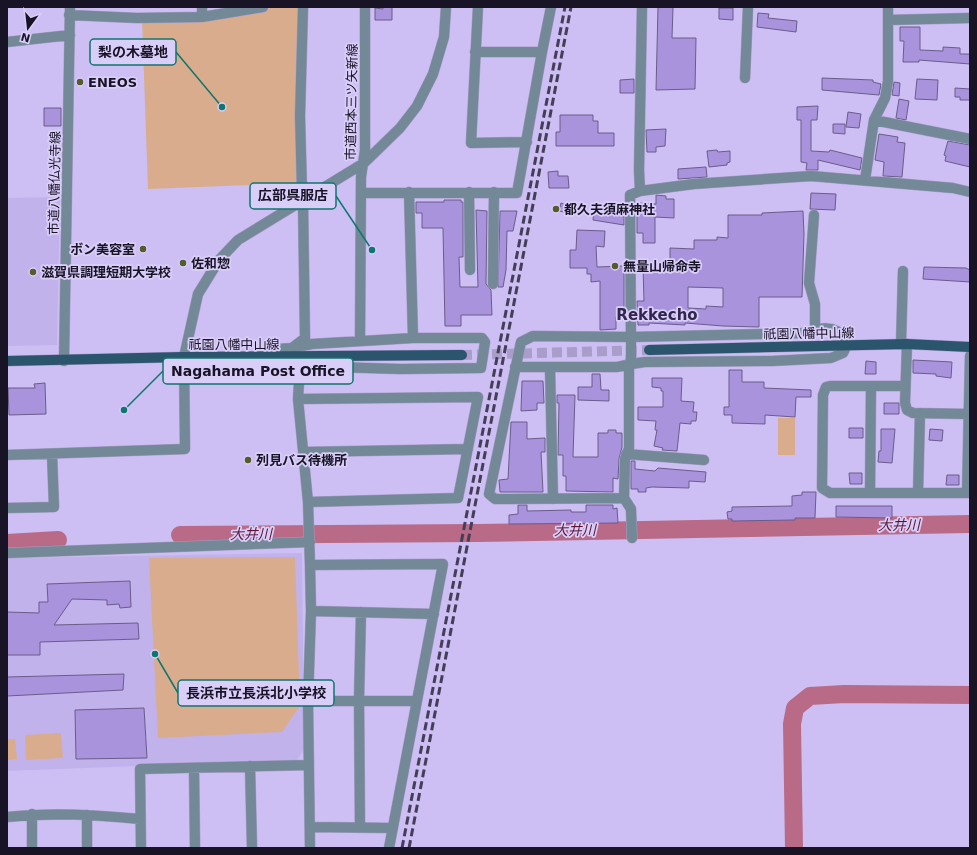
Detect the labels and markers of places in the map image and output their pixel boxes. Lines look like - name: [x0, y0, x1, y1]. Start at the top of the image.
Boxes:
- callout: 梨の木墓地: [90, 39, 176, 65]
- place label: ENEOS: [88, 75, 137, 90]
- marker: ENEOS: [75, 77, 85, 87]
- callout: 広部呉服店: [250, 183, 336, 209]
- place label: 都久夫須麻神社: [564, 202, 655, 217]
- marker: 都久夫須麻神社: [551, 204, 561, 214]
- place label: ボン美容室: [70, 242, 135, 257]
- marker: ボン美容室: [138, 244, 148, 254]
- place label: 佐和惣: [191, 256, 230, 271]
- marker: 佐和惣: [178, 258, 188, 268]
- place label: 無量山帰命寺: [623, 259, 701, 274]
- marker: 無量山帰命寺: [610, 261, 620, 271]
- place label: 滋賀県調理短期大学校: [41, 265, 171, 280]
- marker: 滋賀県調理短期大学校: [28, 267, 38, 277]
- callout: Nagahama Post Office: [163, 358, 353, 384]
- place label: 列見バス待機所: [256, 453, 347, 468]
- marker: 列見バス待機所: [243, 455, 253, 465]
- callout: 長浜市立長浜北小学校: [178, 680, 334, 706]

